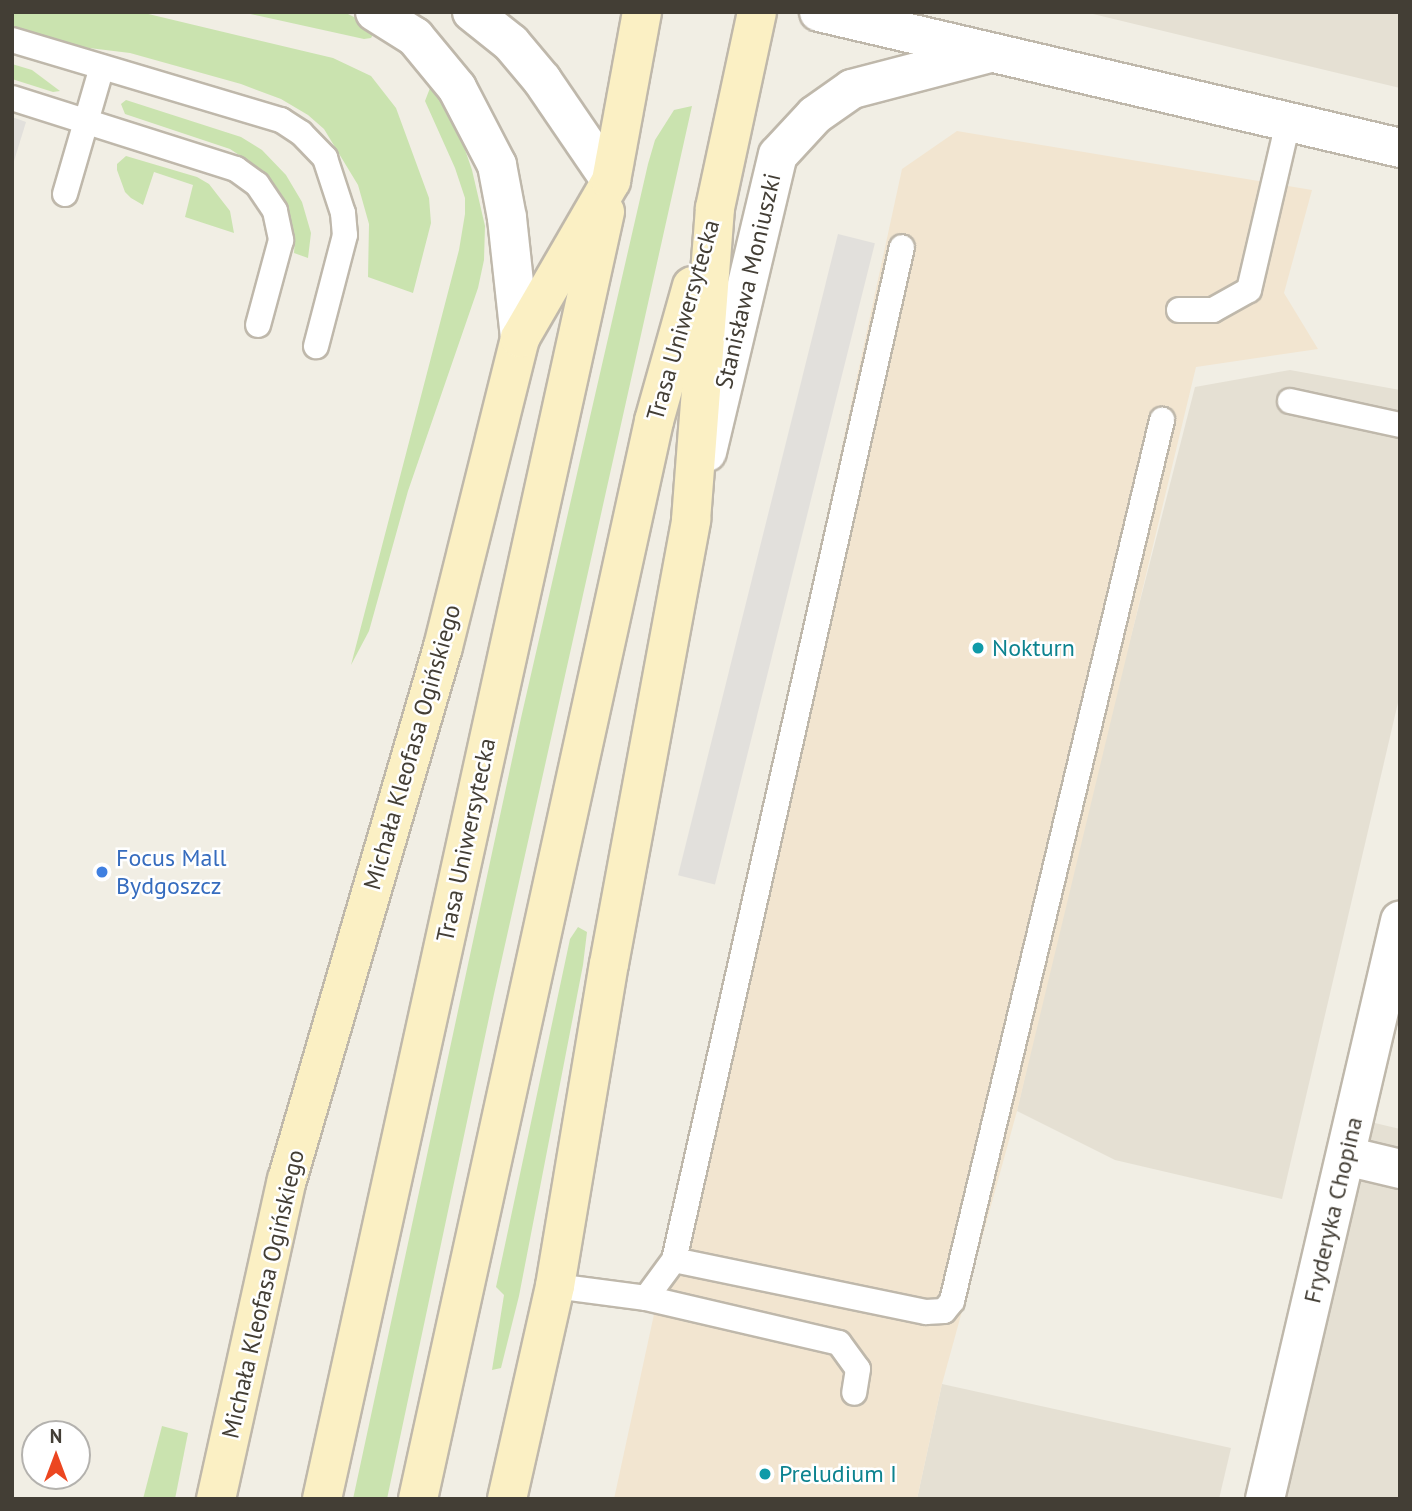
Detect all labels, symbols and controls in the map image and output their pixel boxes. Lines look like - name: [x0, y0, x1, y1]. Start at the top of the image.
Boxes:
- street label: Stanisława Moniuszki: [709, 170, 787, 392]
- street label: Trasa Uniwersytecka: [641, 216, 725, 424]
- street label: Michała Kleofasa Ogińskiego: [357, 601, 467, 893]
- place label: Nokturn: [992, 634, 1075, 662]
- marker: Nokturn: [970, 640, 986, 656]
- street label: Trasa Uniwersytecka: [430, 736, 502, 944]
- place label: Focus Mall Bydgoszcz: [116, 844, 226, 900]
- marker: Focus Mall Bydgoszcz: [94, 864, 110, 880]
- street label: Fryderyka Chopina: [1298, 1114, 1368, 1306]
- street label: Michała Kleofasa Ogińskiego: [216, 1147, 310, 1441]
- north arrow: [21, 1420, 91, 1490]
- text: N: [50, 1424, 62, 1448]
- place label: Preludium I: [779, 1460, 897, 1488]
- marker: Preludium I: [757, 1466, 773, 1482]

